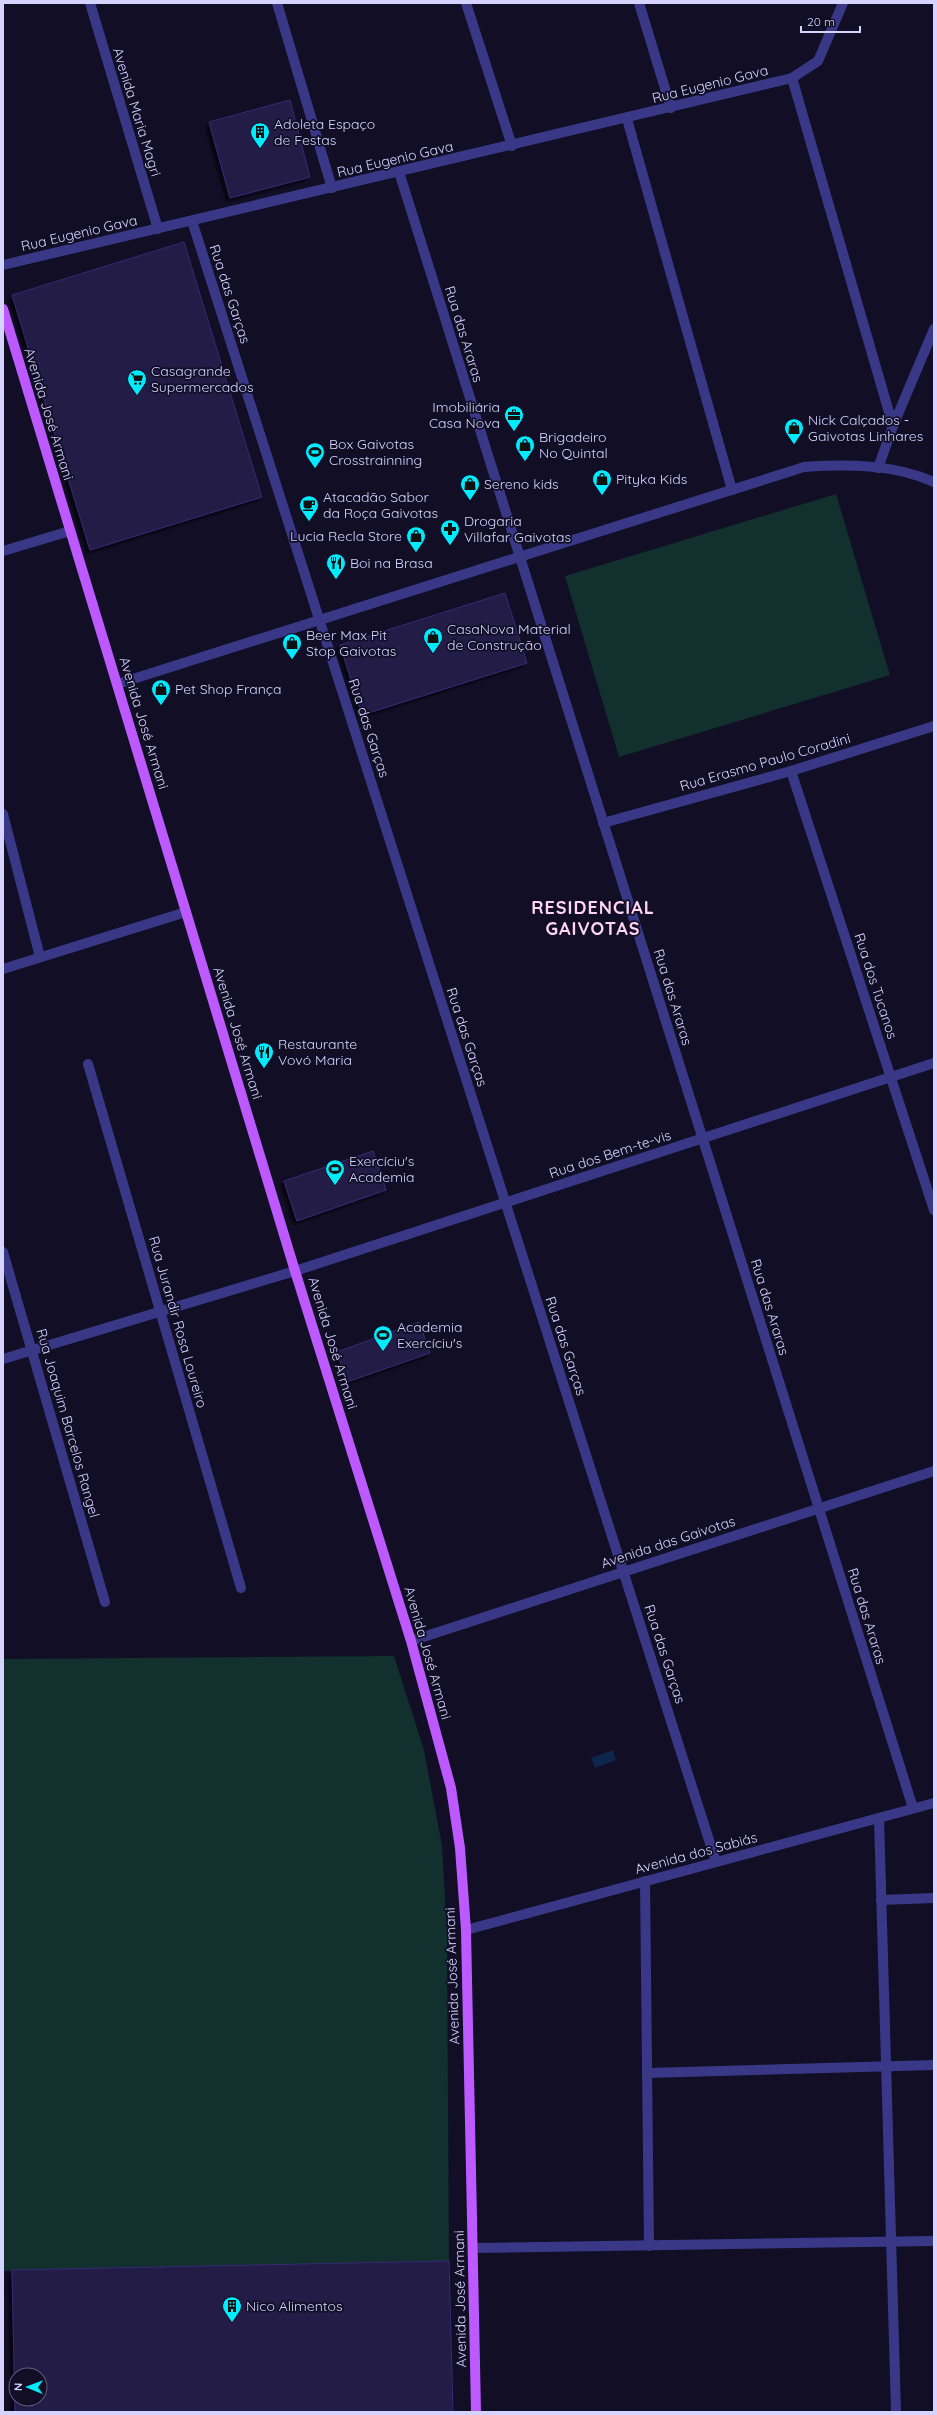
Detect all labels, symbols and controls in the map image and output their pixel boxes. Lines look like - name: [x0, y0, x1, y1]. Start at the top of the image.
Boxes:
- scale bar: [801, 8, 860, 34]
- text: 20 m: [807, 14, 835, 29]
- street label: Avenida Maria Magri: [109, 45, 165, 179]
- street label: Rua Eugenio Gava: [650, 61, 770, 107]
- place label: Adoleta Espaço de Festas: [274, 115, 375, 149]
- building icon: Adoleta Espaço de Festas: [249, 121, 271, 149]
- street label: Rua Eugenio Gava: [335, 137, 455, 181]
- street label: Rua Eugenio Gava: [19, 211, 139, 255]
- street label: Rua das Garças: [206, 242, 254, 346]
- street label: Rua das Araras: [441, 284, 487, 384]
- street label: Avenida José Armani: [20, 346, 78, 482]
- place label: Casagrande Supermercados: [151, 362, 254, 396]
- supermarket icon: Casagrande Supermercados: [126, 368, 148, 396]
- place label: Imobiliária Casa Nova: [429, 398, 500, 432]
- office icon: Imobiliária Casa Nova: [503, 404, 525, 432]
- place label: Nick Calçados - Gaivotas Linhares: [808, 411, 923, 445]
- shop icon: Nick Calçados - Gaivotas Linhares: [783, 417, 805, 445]
- place label: Brigadeiro No Quintal: [539, 428, 608, 462]
- shop icon: Brigadeiro No Quintal: [514, 434, 536, 462]
- place label: Box Gaivotas Crosstrainning: [329, 435, 422, 469]
- sports icon: Box Gaivotas Crosstrainning: [304, 441, 326, 469]
- shop icon: Pityka Kids: [591, 468, 613, 496]
- place label: Pityka Kids: [616, 470, 687, 488]
- shop icon: Sereno kids: [459, 473, 481, 501]
- place label: Sereno kids: [484, 475, 559, 493]
- place label: Atacadão Sabor da Roça Gaivotas: [323, 488, 438, 522]
- cafe icon: Atacadão Sabor da Roça Gaivotas: [298, 494, 320, 522]
- place label: Drogaria Villafar Gaivotas: [464, 512, 571, 546]
- pharmacy icon: Drogaria Villafar Gaivotas: [439, 518, 461, 546]
- shop icon: Lucia Recla Store: [405, 525, 427, 553]
- place label: Lucia Recla Store: [290, 527, 402, 545]
- restaurant icon: Boi na Brasa: [325, 552, 347, 580]
- place label: Boi na Brasa: [350, 554, 433, 572]
- place label: CasaNova Material de Construção: [447, 620, 571, 654]
- place label: Beer Max Pit Stop Gaivotas: [306, 626, 396, 660]
- shop icon: CasaNova Material de Construção: [422, 626, 444, 654]
- shop icon: Beer Max Pit Stop Gaivotas: [281, 632, 303, 660]
- street label: Avenida José Armani: [115, 655, 173, 791]
- street label: Rua das Garças: [345, 676, 393, 780]
- shop icon: Pet Shop França: [150, 678, 172, 706]
- place label: Pet Shop França: [175, 680, 282, 698]
- street label: Rua Erasmo Paulo Coradini: [678, 729, 852, 795]
- district label: RESIDENCIAL GAIVOTAS: [531, 896, 655, 940]
- street label: Rua dos Tucanos: [850, 931, 902, 1041]
- street label: Rua das Araras: [650, 947, 696, 1047]
- street label: Avenida José Armani: [209, 965, 267, 1101]
- street label: Rua das Garças: [443, 985, 491, 1089]
- place label: Restaurante Vovó Maria: [278, 1035, 357, 1069]
- restaurant icon: Restaurante Vovó Maria: [253, 1041, 275, 1069]
- street label: Rua dos Bem-te-vis: [547, 1126, 673, 1182]
- place label: Exercíciu's Academia: [349, 1152, 414, 1186]
- sports icon: Exercíciu's Academia: [324, 1158, 346, 1186]
- street label: Rua Jurandir Rosa Loureiro: [145, 1234, 211, 1410]
- street label: Rua das Araras: [747, 1257, 793, 1357]
- street label: Avenida José Armani: [304, 1275, 362, 1411]
- street label: Rua das Garças: [542, 1294, 590, 1398]
- place label: Academia Exercíciu's: [397, 1318, 462, 1352]
- sports icon: Academia Exercíciu's: [372, 1324, 394, 1352]
- street label: Rua Joaquim Barcelos Rangel: [32, 1326, 104, 1520]
- street label: Avenida das Gaivotas: [599, 1512, 737, 1572]
- street label: Rua das Araras: [844, 1566, 890, 1666]
- street label: Avenida José Armani: [400, 1585, 456, 1721]
- street label: Rua das Garças: [641, 1602, 689, 1706]
- street label: Avenida dos Sabiás: [633, 1828, 759, 1878]
- street label: Avenida José Armani: [441, 1907, 463, 2045]
- street label: Avenida José Armani: [450, 2230, 470, 2368]
- building icon: Nico Alimentos: [221, 2295, 243, 2323]
- place label: Nico Alimentos: [246, 2297, 342, 2315]
- north arrow: [8, 2367, 48, 2407]
- text: N: [11, 2383, 25, 2391]

